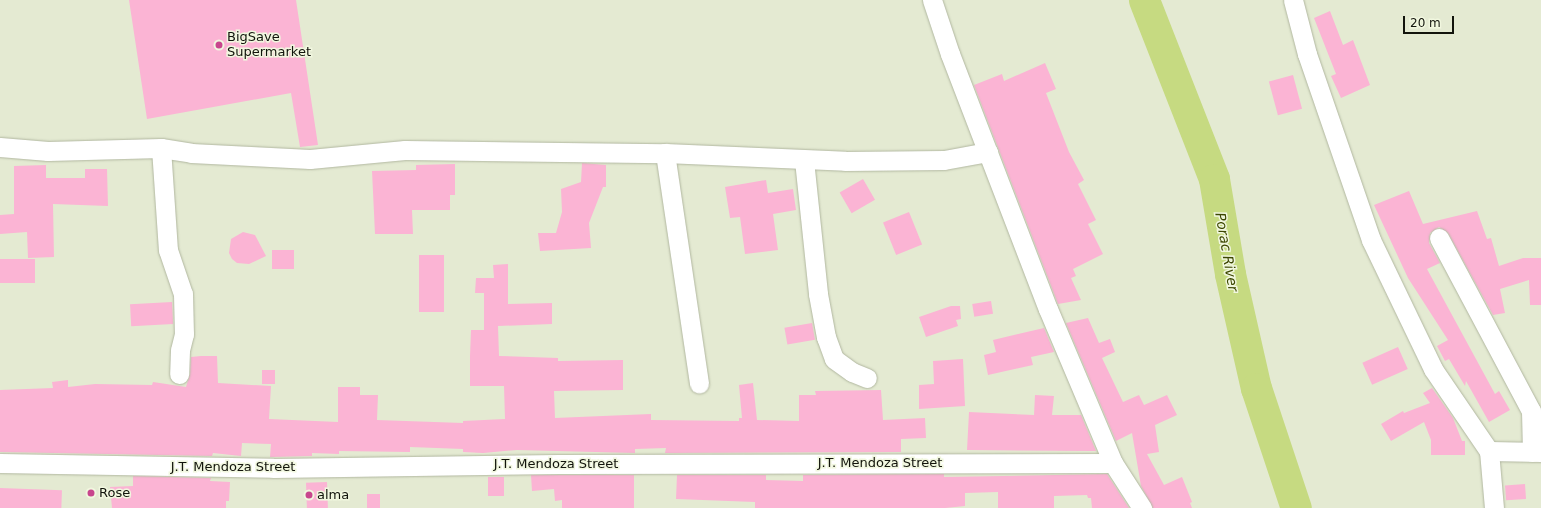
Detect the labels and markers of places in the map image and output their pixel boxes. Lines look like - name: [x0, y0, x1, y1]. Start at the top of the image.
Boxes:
- place label: BigSave Supermarket: [227, 30, 311, 61]
- marker: BigSave Supermarket: [214, 40, 224, 50]
- place label: Rose: [99, 485, 130, 501]
- place label: alma: [317, 487, 349, 503]
- marker: Rose: [86, 488, 96, 498]
- marker: alma: [304, 490, 314, 500]

